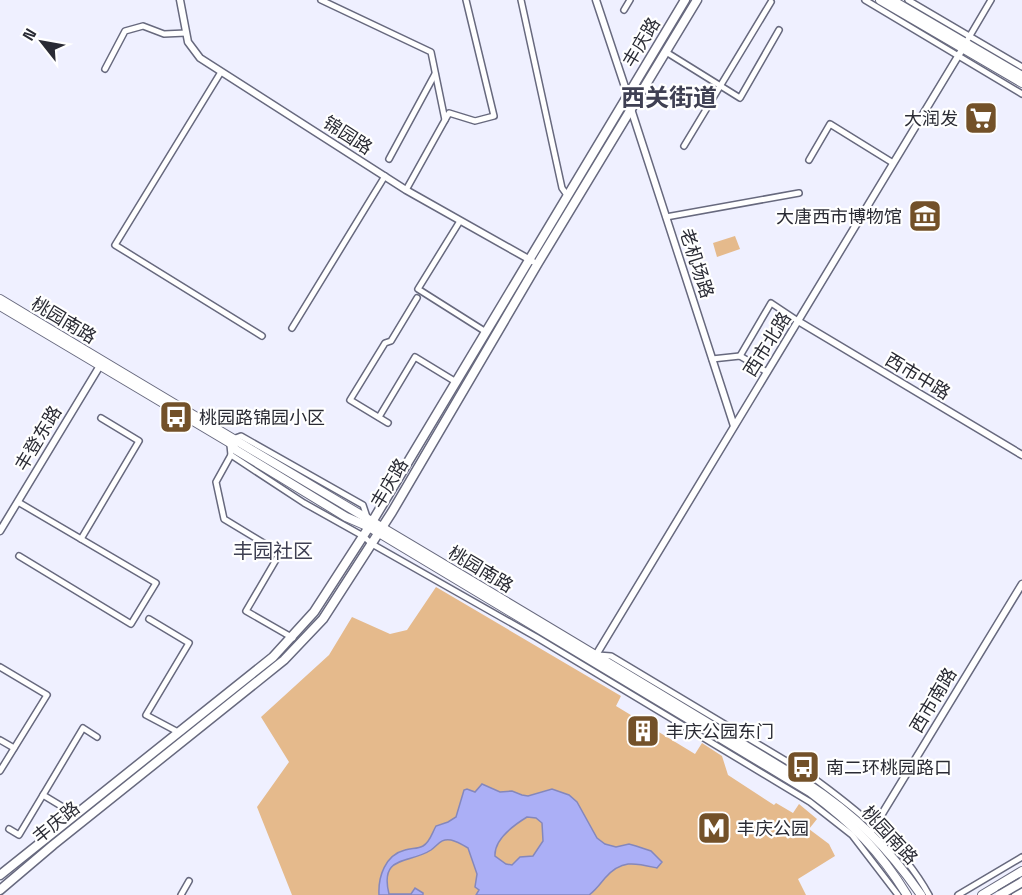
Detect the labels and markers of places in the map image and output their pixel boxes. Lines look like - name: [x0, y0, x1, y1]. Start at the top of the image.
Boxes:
- supermarket icon: 大润发: [963, 100, 999, 136]
- place label: 大润发: [904, 107, 958, 130]
- museum icon: 大唐西市博物馆: [907, 198, 943, 234]
- place label: 大唐西市博物馆: [776, 205, 902, 228]
- bus stop icon: 桃园路锦园小区: [158, 399, 194, 435]
- place label: 桃园路锦园小区: [199, 406, 325, 429]
- building icon: 丰庆公园东门: [625, 713, 661, 749]
- place label: 丰庆公园东门: [666, 720, 774, 743]
- bus stop icon: 南二环桃园路口: [785, 749, 821, 785]
- place label: 南二环桃园路口: [826, 756, 952, 779]
- metro station icon: 丰庆公园: [696, 810, 732, 846]
- place label: 丰庆公园: [737, 817, 809, 840]

